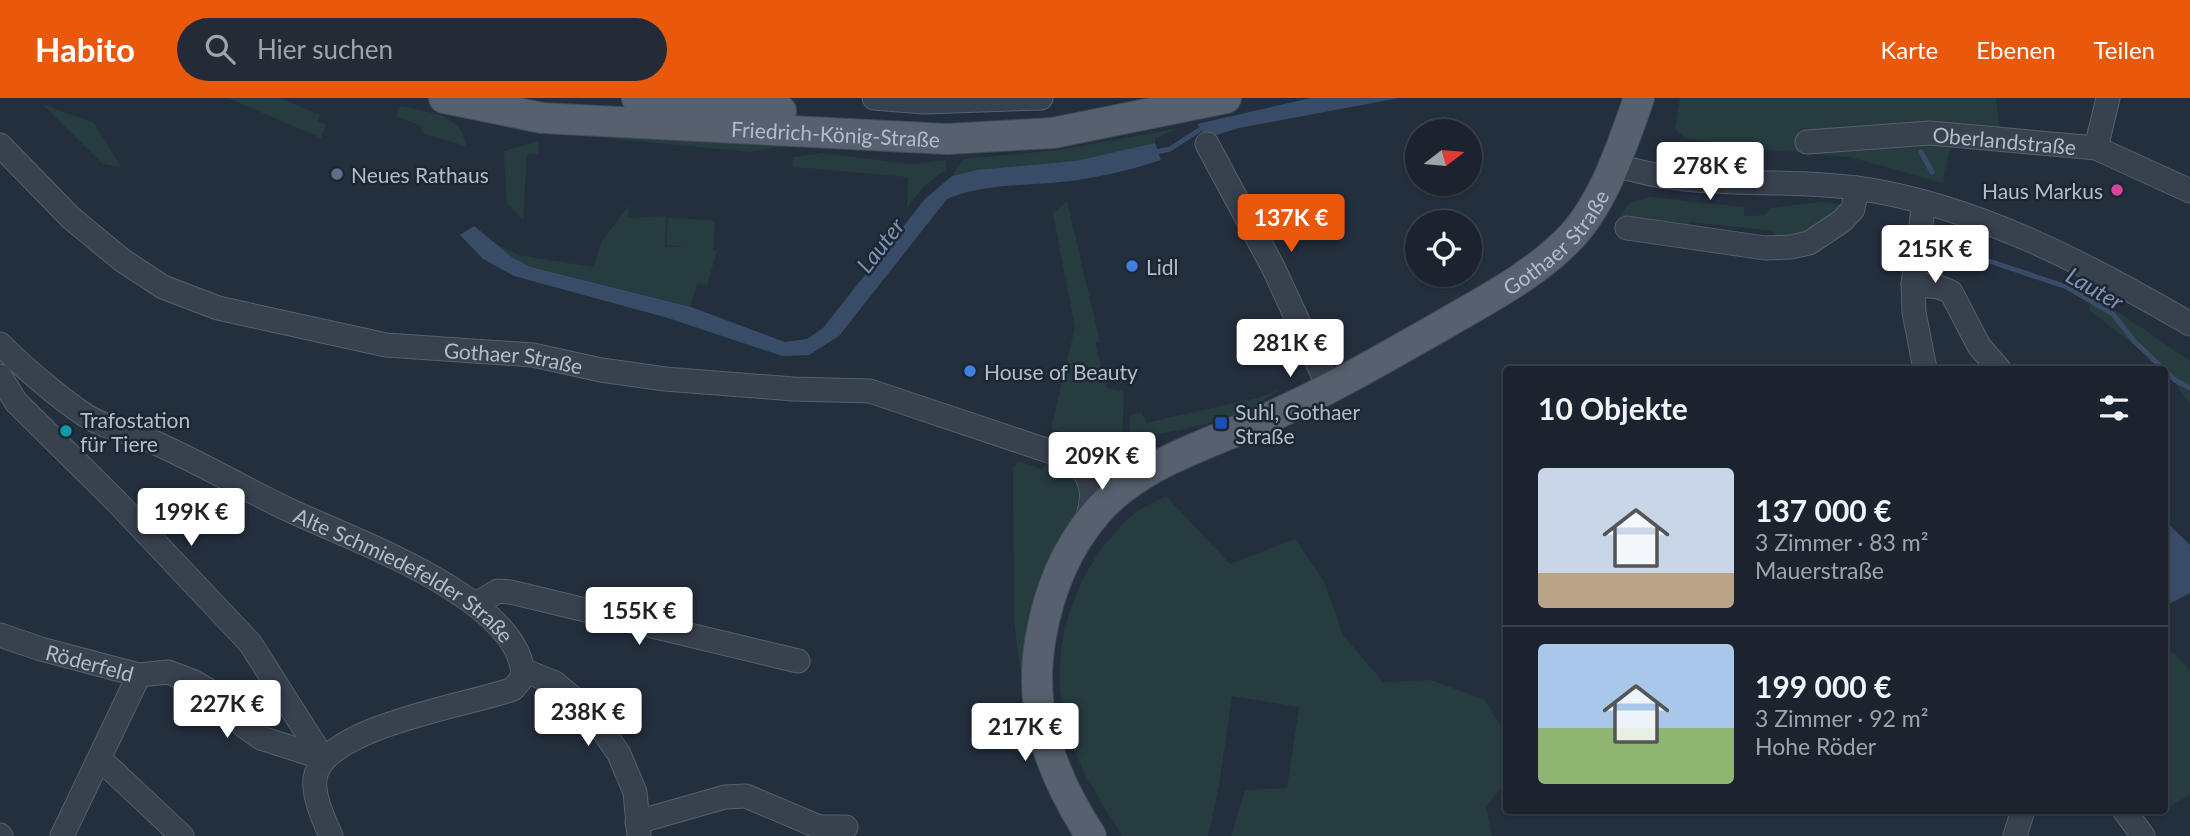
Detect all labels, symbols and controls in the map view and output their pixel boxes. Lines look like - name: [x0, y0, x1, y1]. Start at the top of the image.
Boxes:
- search box: [177, 18, 667, 81]
- text: Habito: [35, 29, 135, 69]
- icon: search: [201, 30, 239, 68]
- text: Hier suchen: [257, 33, 393, 65]
- text: Karte: [1881, 35, 1938, 64]
- text: Ebenen: [1976, 35, 2056, 64]
- text: Teilen: [2094, 35, 2155, 64]
- street label: Friedrich-König-Straße: [731, 115, 941, 151]
- north arrow: [1405, 119, 1482, 196]
- map controls: [1405, 119, 1482, 287]
- street label: Oberlandstraße: [1932, 121, 2077, 159]
- pin: 278K €: [1653, 142, 1767, 202]
- text: 278K €: [1673, 151, 1747, 179]
- place label: Neues Rathaus: [351, 162, 489, 187]
- marker: Neues Rathaus: [329, 166, 345, 182]
- place label: Haus Markus: [1982, 178, 2103, 203]
- marker: Haus Markus: [2109, 182, 2125, 198]
- street label: Gothaer Straße: [1498, 185, 1613, 299]
- pin: 137K €: [1234, 194, 1348, 254]
- text: 137K €: [1254, 203, 1328, 231]
- button: locate: [1405, 210, 1482, 287]
- water label: Lauter: [850, 211, 911, 278]
- pin: 215K €: [1878, 226, 1992, 285]
- text: 215K €: [1898, 234, 1972, 262]
- place label: Lidl: [1146, 254, 1179, 279]
- marker: Lidl: [1124, 258, 1140, 274]
- water label: Lauter: [2061, 261, 2129, 316]
- pin: 281K €: [1233, 320, 1347, 379]
- text: 281K €: [1253, 328, 1327, 356]
- street label: Gothaer Straße: [443, 336, 585, 378]
- place label: House of Beauty: [984, 359, 1138, 384]
- marker: House of Beauty: [962, 363, 978, 379]
- icon: filters: [2095, 389, 2133, 427]
- text: 10 Objekte: [1538, 390, 1688, 426]
- place label: Suhl, Gothaer Straße: [1235, 399, 1360, 448]
- place label: Trafostation für Tiere: [80, 407, 190, 456]
- marker: Suhl, Gothaer Straße: [1213, 415, 1229, 431]
- marker: Trafostation für Tiere: [58, 423, 74, 439]
- pin: 209K €: [1045, 432, 1159, 492]
- text: 209K €: [1065, 441, 1139, 469]
- pin: 199K €: [134, 489, 248, 548]
- text: 137 000 €: [1755, 492, 1891, 528]
- icon: home: [1594, 496, 1678, 580]
- text: 199K €: [154, 497, 228, 525]
- street label: Alte Schmiedefelder Straße: [290, 502, 519, 647]
- text: 3 Zimmer · 83 m²: [1755, 528, 1928, 556]
- text: Mauerstraße: [1755, 556, 1884, 584]
- pin: 155K €: [582, 588, 696, 647]
- text: 155K €: [602, 596, 676, 624]
- street label: Röderfeld: [43, 638, 137, 686]
- text: 199 000 €: [1755, 668, 1891, 704]
- icon: home: [1594, 672, 1678, 756]
- pin: 227K €: [170, 680, 284, 740]
- pin: 238K €: [531, 688, 645, 748]
- text: 227K €: [190, 689, 264, 717]
- text: 238K €: [551, 697, 625, 725]
- pin: 217K €: [968, 704, 1082, 763]
- text: 3 Zimmer · 92 m²: [1755, 704, 1928, 732]
- text: 217K €: [988, 712, 1062, 740]
- text: Hohe Röder: [1755, 732, 1876, 760]

